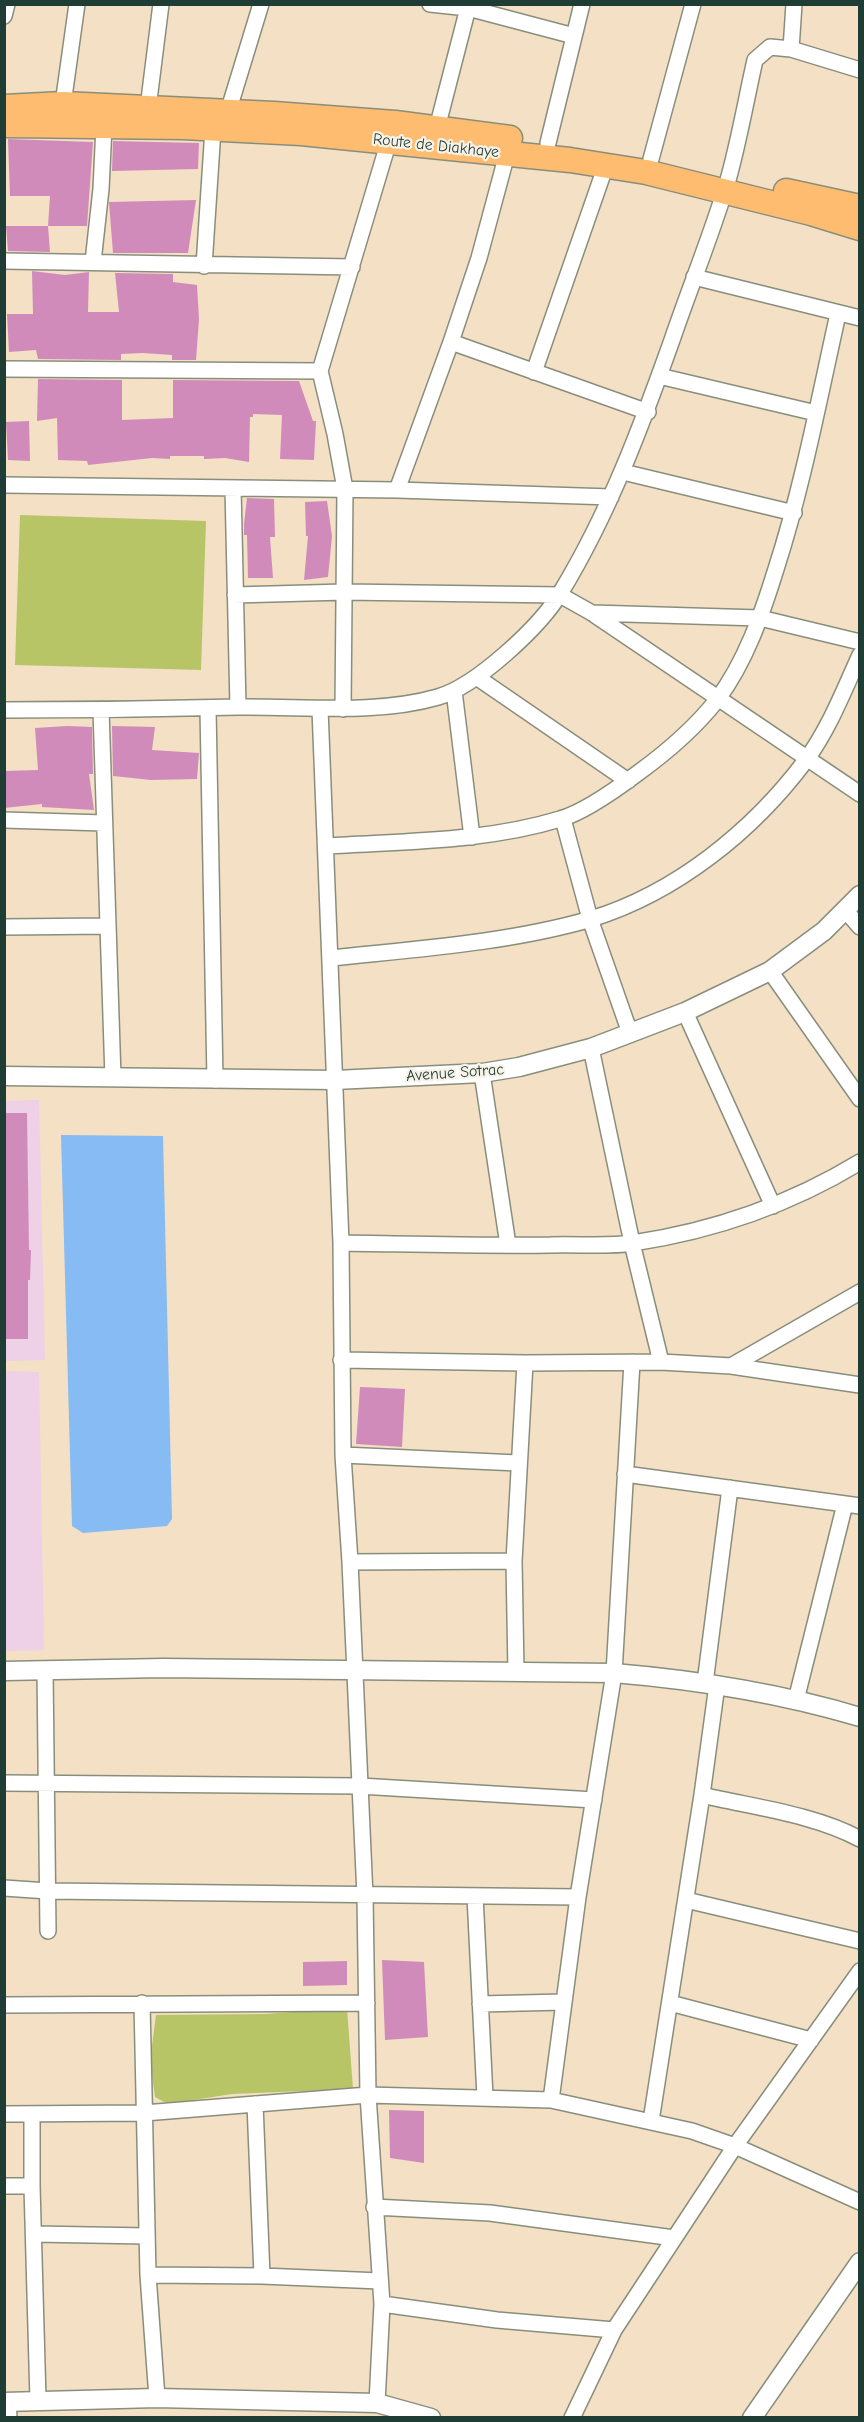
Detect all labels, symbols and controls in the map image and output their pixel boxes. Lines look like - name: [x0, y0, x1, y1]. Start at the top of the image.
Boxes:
- street label: Route de Diakhaye: [372, 130, 500, 162]
- street label: Avenue Sotrac: [406, 1060, 504, 1086]

